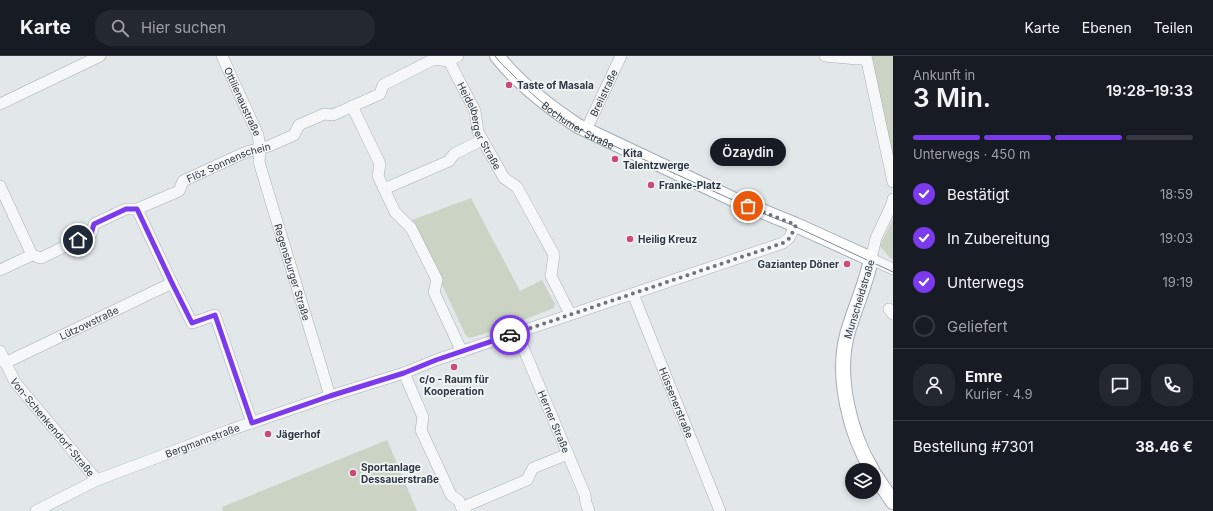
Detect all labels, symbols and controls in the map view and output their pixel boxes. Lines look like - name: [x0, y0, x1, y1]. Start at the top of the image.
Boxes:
- search box: [95, 10, 375, 46]
- text: Karte: [20, 16, 71, 39]
- icon: search: [109, 17, 131, 39]
- text: Hier suchen: [141, 18, 226, 37]
- text: Karte: [1024, 19, 1060, 36]
- text: Ebenen: [1082, 19, 1132, 36]
- text: Teilen: [1154, 19, 1193, 36]
- street label: Ottilienaustraße: [222, 65, 264, 138]
- street label: Breilstraße: [587, 67, 620, 118]
- text: Ankunft in: [913, 67, 975, 83]
- place label: Taste of Masala: [517, 79, 594, 91]
- street label: Heidelberger Straße: [455, 80, 504, 172]
- marker: Taste of Masala: [504, 80, 514, 90]
- text: 19:28–19:33: [1106, 81, 1193, 100]
- text: 3 Min.: [913, 82, 991, 113]
- street label: Bochumer Straße: [540, 99, 616, 151]
- callout: Özaydin: [710, 138, 786, 166]
- street label: Flöz Sonnenschein: [185, 140, 272, 185]
- text: Özaydin: [722, 144, 774, 160]
- text: Unterwegs · 450 m: [913, 146, 1030, 162]
- place label: Kita Talentzwerge: [623, 147, 689, 172]
- marker: Kita Talentzwerge: [610, 154, 620, 164]
- place label: Franke-Platz: [659, 179, 722, 191]
- marker: Franke-Platz: [646, 180, 656, 190]
- icon: check: [913, 183, 935, 205]
- text: Bestätigt: [947, 185, 1010, 204]
- text: 18:59: [1160, 186, 1193, 202]
- pin: [731, 189, 765, 223]
- icon: bag: [737, 195, 759, 217]
- street label: Regensburger Straße: [272, 222, 313, 322]
- pin: [61, 223, 95, 257]
- icon: check: [913, 227, 935, 249]
- icon: home: [67, 229, 89, 251]
- text: In Zubereitung: [947, 229, 1050, 248]
- text: 19:03: [1160, 230, 1193, 246]
- place label: Heilig Kreuz: [638, 233, 697, 246]
- marker: Heilig Kreuz: [625, 234, 635, 244]
- place label: Gaziantep Döner: [757, 258, 839, 270]
- street label: Munscheidstraße: [841, 258, 877, 340]
- marker: Gaziantep Döner: [842, 259, 852, 269]
- icon: check: [913, 271, 935, 293]
- text: Unterwegs: [947, 273, 1024, 292]
- text: 19:19: [1163, 274, 1193, 290]
- street label: Lützowstraße: [57, 303, 121, 342]
- courier: [490, 315, 530, 355]
- text: Geliefert: [947, 317, 1008, 336]
- icon: car: [499, 324, 521, 346]
- marker: c/o - Raum für Kooperation: [449, 362, 459, 372]
- button: person: [913, 364, 955, 406]
- button: chat: [1099, 364, 1141, 406]
- button: phone: [1151, 364, 1193, 406]
- street label: Hüssenerstraße: [657, 365, 696, 440]
- text: Emre: [965, 367, 1002, 386]
- place label: c/o - Raum für Kooperation: [419, 373, 489, 397]
- street label: Von-Schenkendorf-Straße: [8, 376, 97, 479]
- text: Kurier · 4.9: [965, 386, 1032, 402]
- street label: Herner Straße: [536, 388, 573, 455]
- street label: Bergmannstraße: [164, 421, 241, 460]
- place label: Jägerhof: [276, 428, 321, 441]
- marker: Jägerhof: [263, 429, 273, 439]
- text: Bestellung #7301: [913, 437, 1034, 456]
- text: 38.46 €: [1135, 437, 1193, 456]
- place label: Sportanlage Dessauerstraße: [361, 461, 439, 485]
- map controls: [845, 463, 881, 499]
- button: layers: [845, 463, 881, 499]
- marker: Sportanlage Dessauerstraße: [348, 468, 358, 478]

